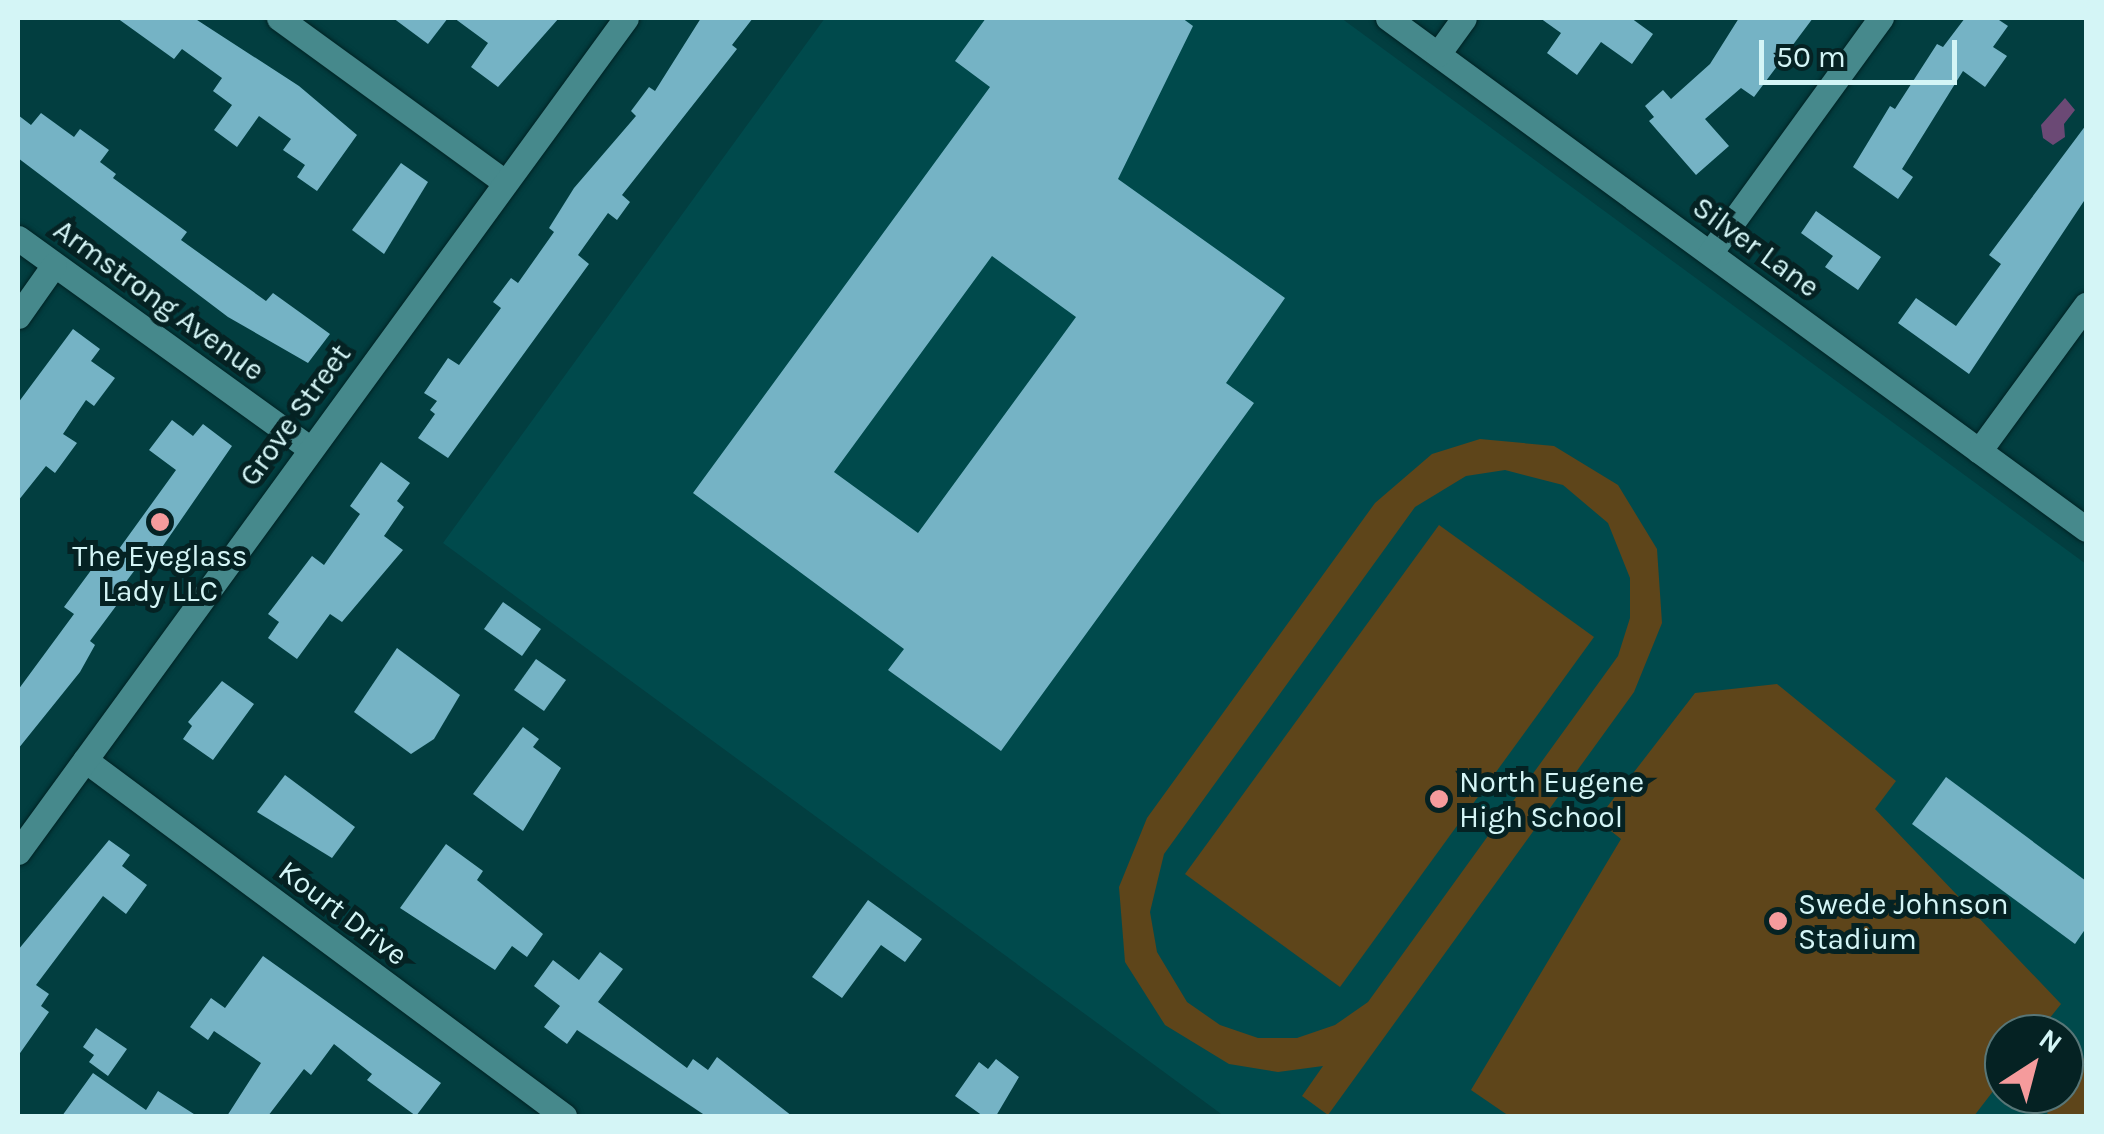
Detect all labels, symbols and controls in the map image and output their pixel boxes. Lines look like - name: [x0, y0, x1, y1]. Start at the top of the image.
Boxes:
- scale bar: [1764, 20, 1962, 82]
- text: 50 m: [1776, 39, 1846, 75]
- street label: Silver Lane: [1686, 189, 1826, 305]
- street label: Armstrong Avenue: [47, 212, 271, 388]
- street label: Grove Street: [232, 337, 358, 493]
- marker: The Eyeglass Lady LLC: [149, 511, 171, 533]
- place label: The Eyeglass Lady LLC: [72, 538, 248, 608]
- place label: North Eugene High School: [1459, 764, 1644, 834]
- marker: North Eugene High School: [1428, 788, 1450, 810]
- street label: Kourt Drive: [271, 853, 415, 973]
- place label: Swede Johnson Stadium: [1798, 886, 2009, 956]
- marker: Swede Johnson Stadium: [1767, 910, 1789, 932]
- north arrow: [1984, 1014, 2084, 1114]
- text: N: [2033, 1022, 2069, 1060]

